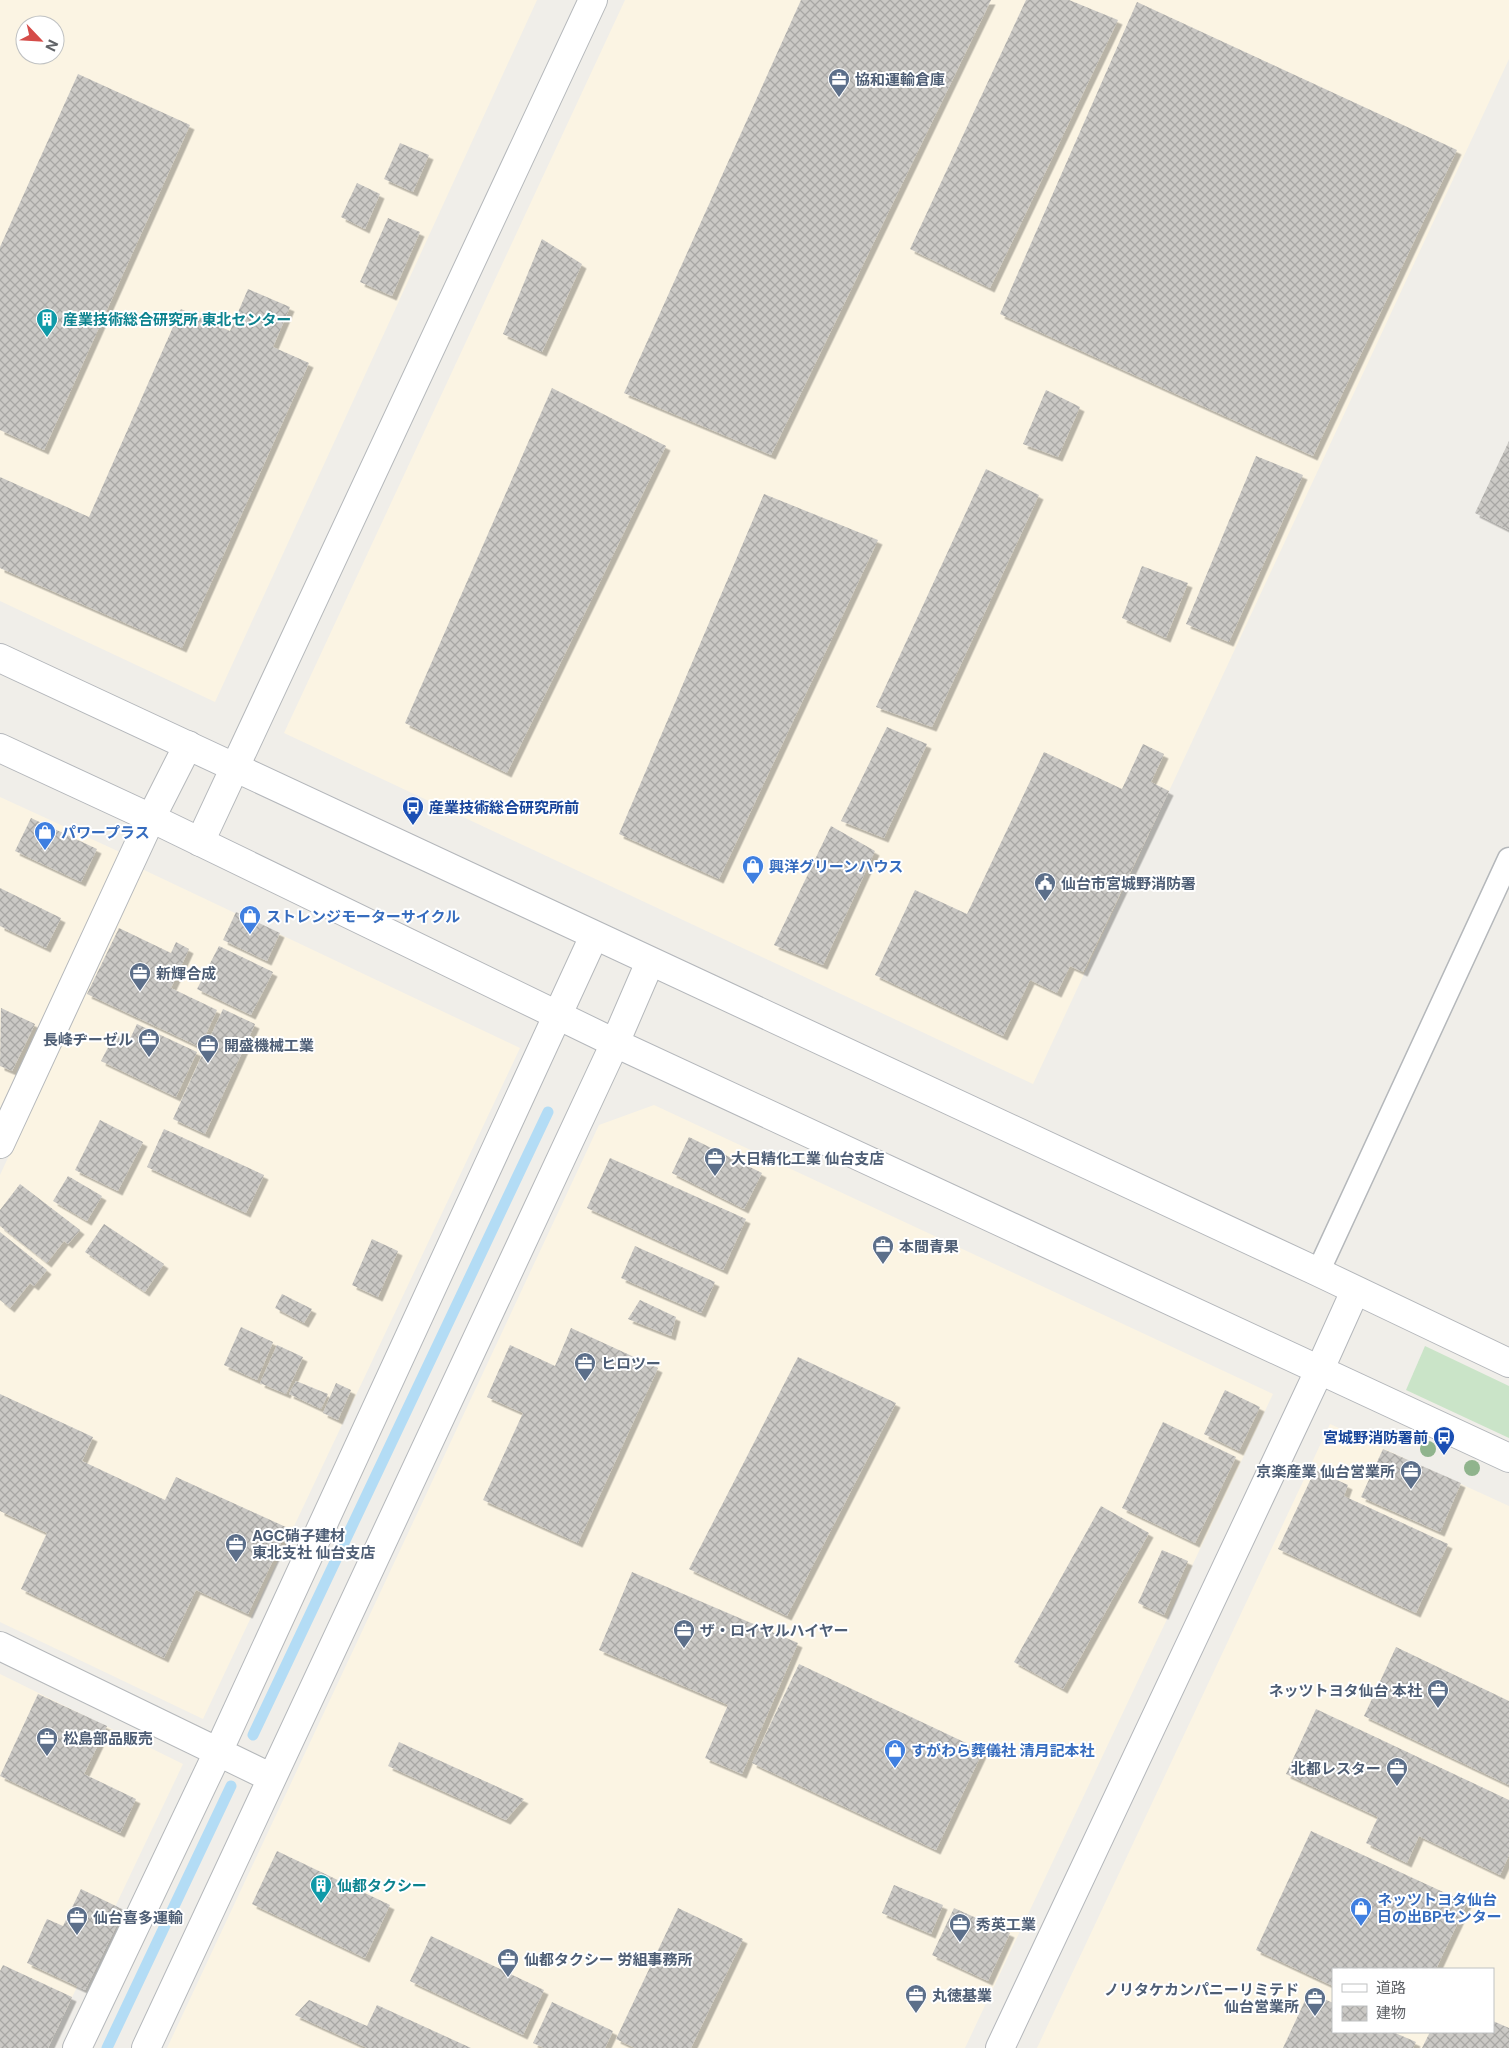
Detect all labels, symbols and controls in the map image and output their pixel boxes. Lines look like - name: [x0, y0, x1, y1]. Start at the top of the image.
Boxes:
- north arrow: [15, 15, 65, 65]
- text: N: [42, 37, 62, 54]
- office icon: 協和運輸倉庫: [827, 67, 851, 98]
- place label: 協和運輸倉庫: [855, 70, 945, 89]
- building icon: 産業技術総合研究所 東北センター: [35, 307, 59, 338]
- place label: 産業技術総合研究所 東北センター: [63, 310, 292, 329]
- bus stop icon: 産業技術総合研究所前: [401, 795, 425, 826]
- place label: 産業技術総合研究所前: [429, 798, 579, 817]
- shop icon: パワープラス: [33, 820, 57, 851]
- place label: パワープラス: [61, 823, 150, 842]
- shop icon: 興洋グリーンハウス: [741, 854, 765, 885]
- place label: 興洋グリーンハウス: [769, 857, 903, 876]
- public building icon: 仙台市宮城野消防署: [1033, 871, 1057, 902]
- place label: 仙台市宮城野消防署: [1061, 874, 1196, 893]
- shop icon: ストレンジモーターサイクル: [238, 904, 262, 935]
- place label: ストレンジモーターサイクル: [266, 907, 460, 926]
- office icon: 新輝合成: [128, 961, 152, 992]
- place label: 新輝合成: [156, 964, 216, 983]
- office icon: 長峰ヂーゼル: [137, 1027, 161, 1058]
- place label: 長峰ヂーゼル: [43, 1030, 133, 1049]
- office icon: 開盛機械工業: [196, 1033, 220, 1064]
- place label: 開盛機械工業: [224, 1036, 314, 1055]
- office icon: 大日精化工業 仙台支店: [703, 1146, 727, 1177]
- place label: 大日精化工業 仙台支店: [731, 1149, 885, 1168]
- office icon: 本間青果: [871, 1234, 895, 1265]
- place label: 本間青果: [899, 1237, 959, 1256]
- office icon: ヒロツー: [573, 1351, 597, 1382]
- place label: ヒロツー: [601, 1354, 661, 1373]
- bus stop icon: 宮城野消防署前: [1432, 1425, 1456, 1456]
- place label: 宮城野消防署前: [1323, 1428, 1428, 1447]
- office icon: 京楽産業 仙台営業所: [1399, 1459, 1423, 1490]
- place label: 京楽産業 仙台営業所: [1256, 1462, 1395, 1481]
- place label: AGC硝子建材 東北支社 仙台支店: [252, 1526, 376, 1562]
- office icon: AGC硝子建材 東北支社 仙台支店: [224, 1532, 248, 1563]
- office icon: ザ・ロイヤルハイヤー: [672, 1618, 696, 1649]
- place label: ザ・ロイヤルハイヤー: [700, 1621, 849, 1640]
- office icon: ネッツトヨタ仙台 本社: [1426, 1678, 1450, 1709]
- place label: ネッツトヨタ仙台 本社: [1268, 1681, 1422, 1700]
- office icon: 松島部品販売: [35, 1726, 59, 1757]
- place label: 松島部品販売: [63, 1729, 153, 1748]
- shop icon: すがわら葬儀社 清月記本社: [883, 1738, 907, 1769]
- place label: すがわら葬儀社 清月記本社: [911, 1741, 1095, 1760]
- office icon: 北都レスター: [1385, 1756, 1409, 1787]
- place label: 北都レスター: [1291, 1759, 1381, 1778]
- building icon: 仙都タクシー: [309, 1873, 333, 1904]
- place label: 仙都タクシー: [337, 1876, 427, 1895]
- place label: ネッツトヨタ仙台 日の出BPセンター: [1377, 1890, 1502, 1926]
- shop icon: ネッツトヨタ仙台 日の出BPセンター: [1349, 1896, 1373, 1927]
- office icon: 仙台喜多運輸: [65, 1905, 89, 1936]
- place label: 仙台喜多運輸: [93, 1908, 183, 1927]
- office icon: 秀英工業: [948, 1912, 972, 1943]
- place label: 秀英工業: [976, 1915, 1036, 1934]
- office icon: 仙都タクシー 労組事務所: [496, 1947, 520, 1978]
- place label: 仙都タクシー 労組事務所: [524, 1950, 693, 1969]
- legend: [1332, 1968, 1494, 2033]
- text: 道路: [1376, 1978, 1406, 1997]
- place label: ノリタケカンパニーリミテド 仙台営業所: [1104, 1980, 1299, 2016]
- office icon: 丸徳基業: [904, 1983, 928, 2014]
- place label: 丸徳基業: [932, 1986, 992, 2005]
- office icon: ノリタケカンパニーリミテド 仙台営業所: [1303, 1986, 1327, 2017]
- text: 建物: [1376, 2003, 1406, 2022]

